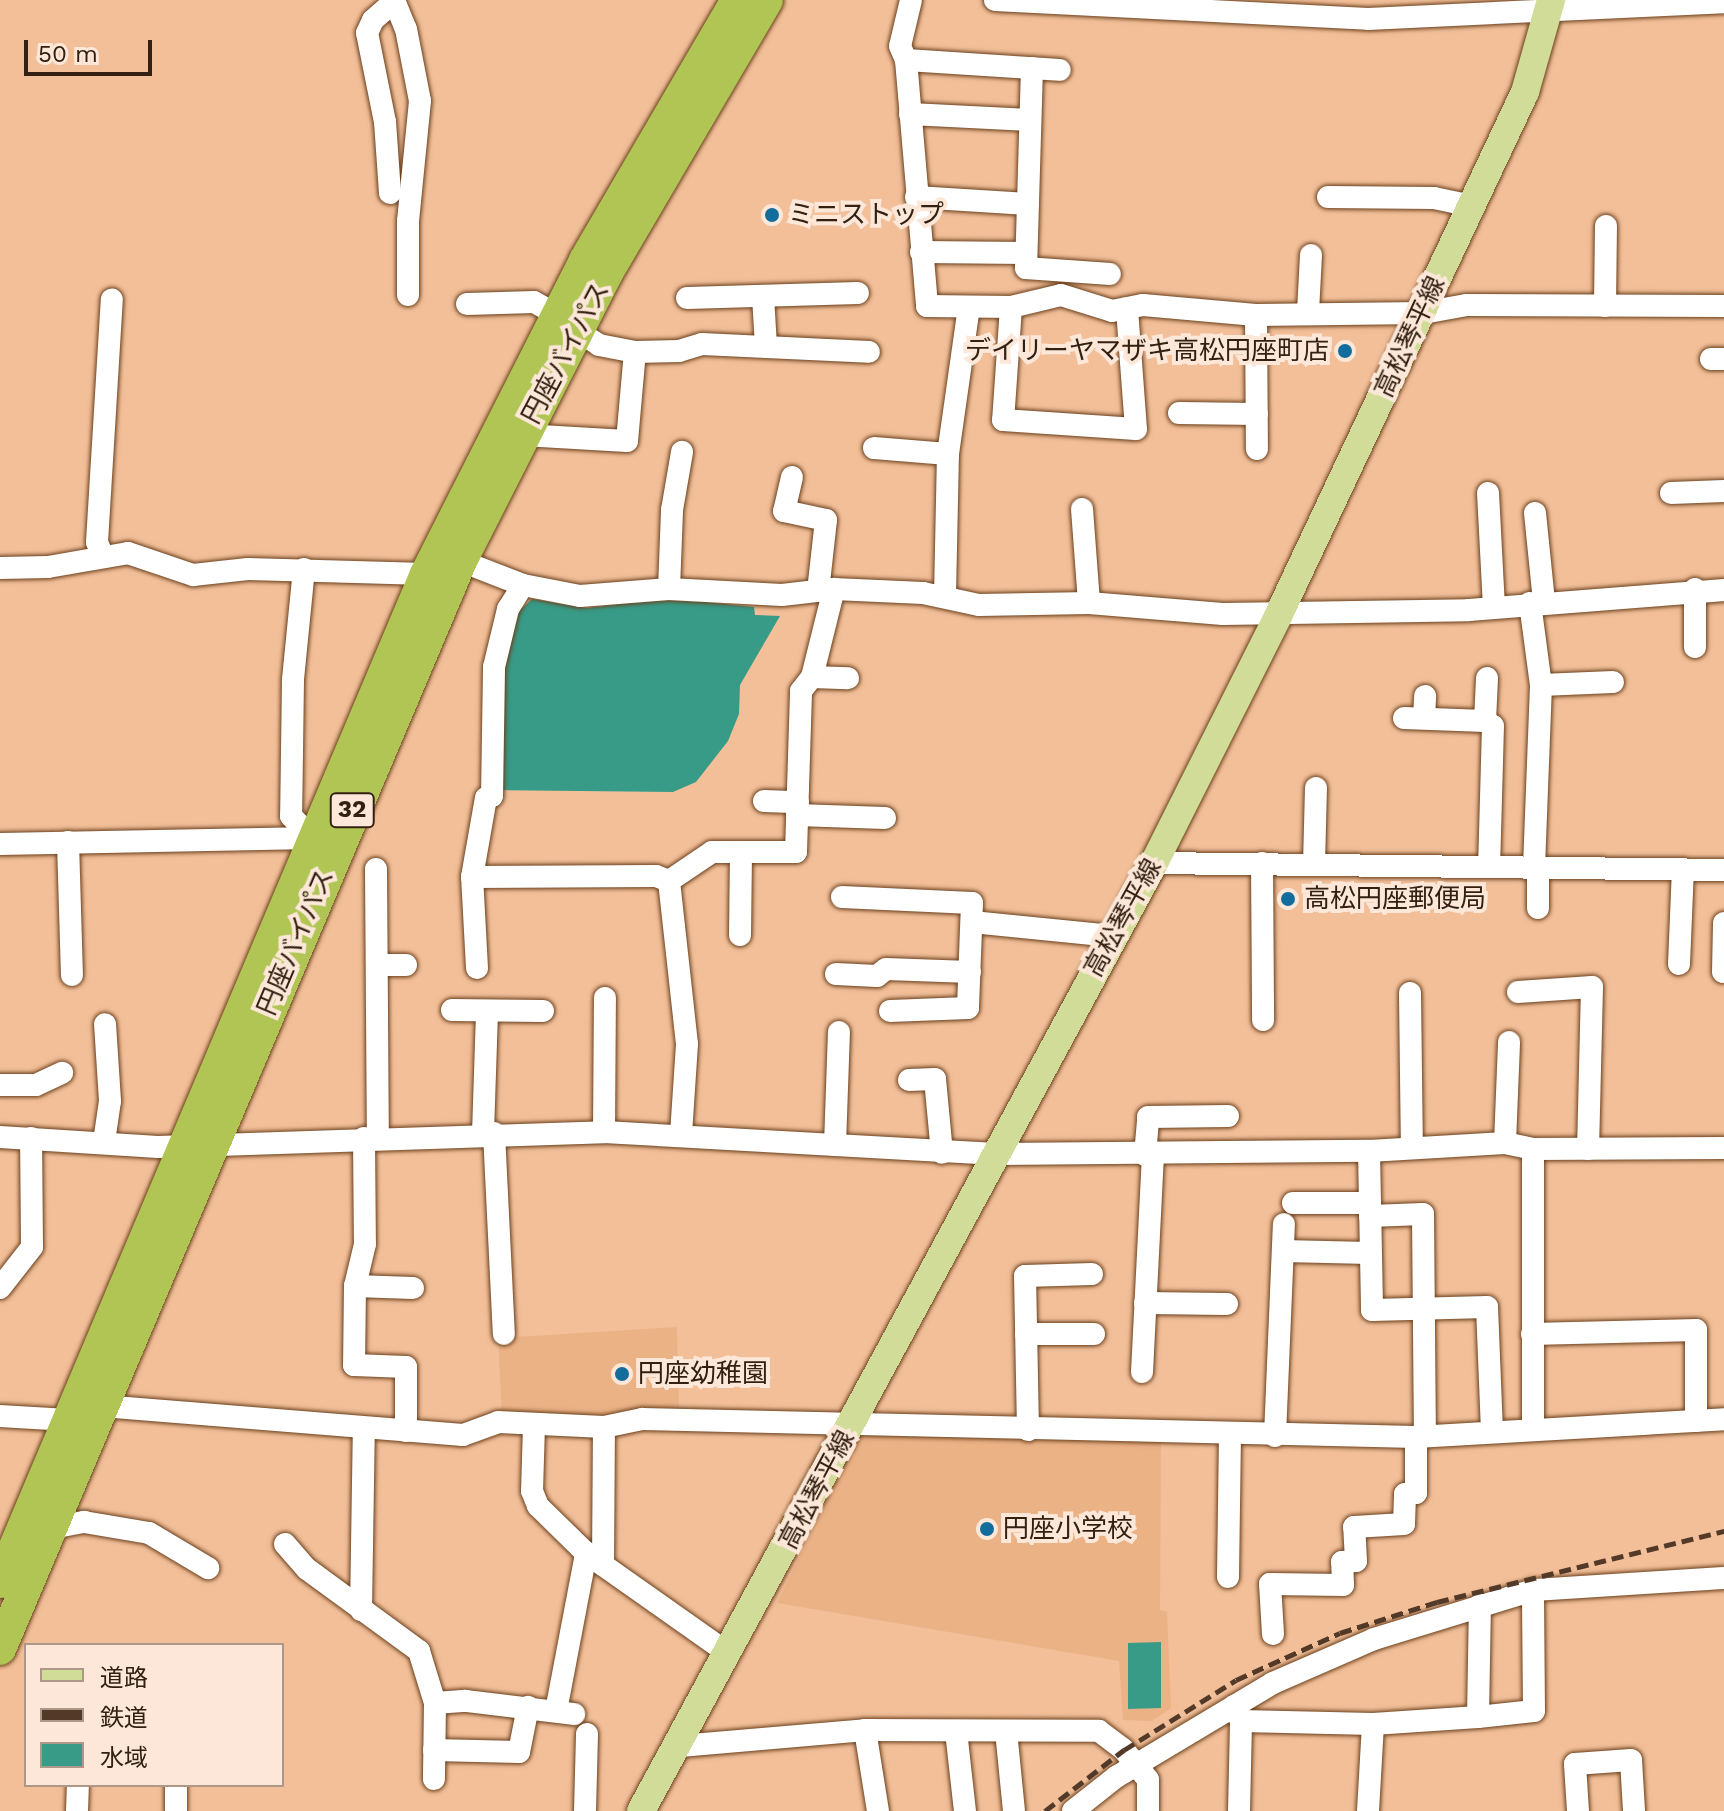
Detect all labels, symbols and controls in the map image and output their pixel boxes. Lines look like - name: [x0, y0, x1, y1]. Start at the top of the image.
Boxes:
- scale bar: [28, 24, 156, 74]
- text: 50 m: [38, 40, 98, 68]
- place label: ミニストップ: [788, 199, 944, 231]
- marker: ミニストップ: [763, 206, 781, 224]
- street label: 高松琴平線: [1368, 271, 1452, 403]
- street label: 円座バイパス: [516, 277, 616, 429]
- place label: デイリーヤマザキ高松円座町店: [965, 335, 1329, 367]
- marker: デイリーヤマザキ高松円座町店: [1336, 342, 1354, 360]
- road number: 32: [328, 790, 376, 830]
- street label: 高松琴平線: [1078, 854, 1168, 982]
- street label: 円座バイパス: [251, 864, 341, 1020]
- place label: 高松円座郵便局: [1304, 883, 1486, 915]
- marker: 高松円座郵便局: [1279, 890, 1297, 908]
- place label: 円座幼稚園: [638, 1358, 768, 1390]
- marker: 円座幼稚園: [613, 1365, 631, 1383]
- street label: 高松琴平線: [773, 1425, 861, 1555]
- place label: 円座小学校: [1003, 1513, 1133, 1545]
- marker: 円座小学校: [978, 1520, 996, 1538]
- legend: [24, 1643, 284, 1787]
- text: 道路: [100, 1664, 148, 1692]
- text: 鉄道: [100, 1704, 148, 1732]
- text: 水域: [100, 1744, 148, 1772]

